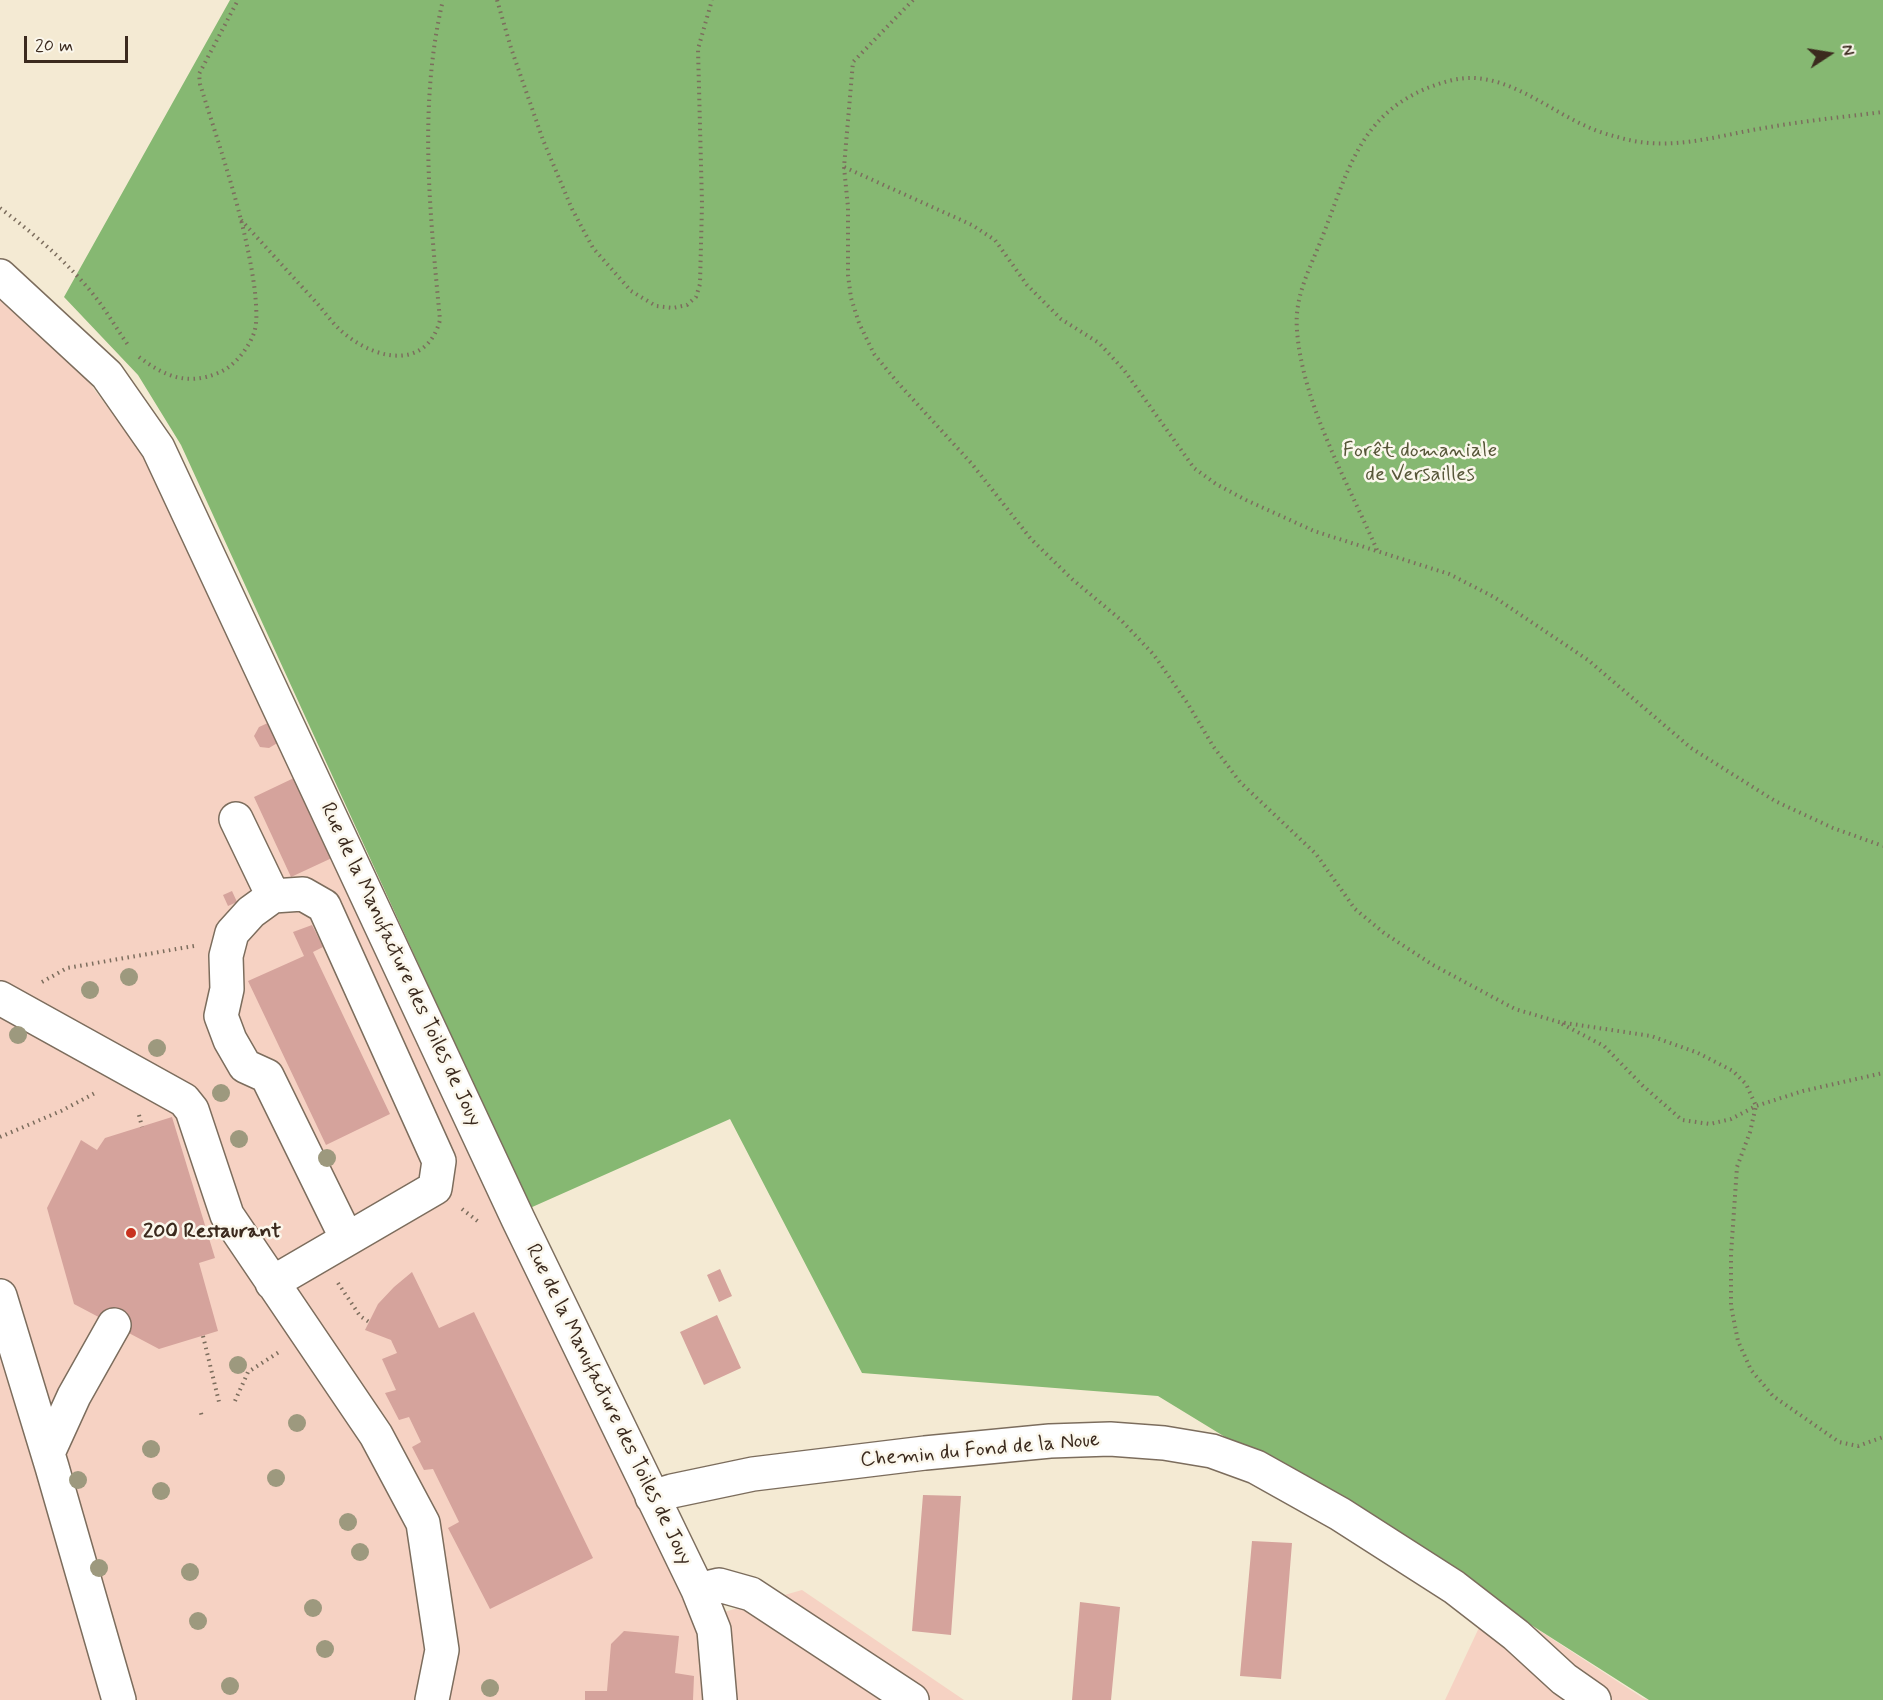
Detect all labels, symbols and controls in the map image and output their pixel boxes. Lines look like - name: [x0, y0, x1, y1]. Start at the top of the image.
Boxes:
- scale bar: [27, 24, 130, 62]
- north arrow: [1799, 24, 1859, 84]
- text: 20 m: [35, 34, 73, 58]
- text: N: [1836, 43, 1858, 58]
- park label: Forêt domaniale de Versailles: [1343, 439, 1497, 489]
- street label: Rue de la Manufacture des Toiles de Jouy: [314, 799, 486, 1131]
- place label: 200 Restaurant: [143, 1220, 281, 1246]
- marker: 200 Restaurant: [124, 1226, 138, 1240]
- street label: Rue de la Manufacture des Toiles de Jouy: [519, 1240, 697, 1570]
- street label: Chemin du Fond de la Noue: [859, 1428, 1101, 1474]

